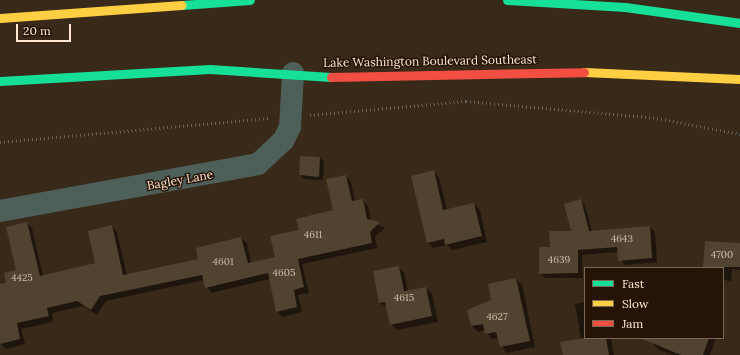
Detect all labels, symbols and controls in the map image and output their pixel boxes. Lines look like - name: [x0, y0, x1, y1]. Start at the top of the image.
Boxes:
- scale bar: [18, 16, 73, 42]
- text: 20 m: [23, 23, 51, 38]
- street label: Lake Washington Boulevard Southeast: [323, 52, 537, 70]
- street label: Bagley Lane: [146, 167, 214, 193]
- house number: 4611: [304, 229, 322, 241]
- house number: 4643: [611, 233, 633, 245]
- house number: 4700: [711, 249, 733, 261]
- house number: 4639: [548, 254, 570, 266]
- house number: 4601: [212, 256, 234, 268]
- house number: 4605: [273, 267, 295, 279]
- legend: [584, 267, 724, 339]
- house number: 4425: [11, 272, 33, 284]
- text: Fast: [622, 276, 645, 291]
- house number: 4615: [394, 292, 414, 304]
- text: Slow: [622, 296, 649, 311]
- house number: 4627: [486, 311, 508, 323]
- text: Jam: [622, 316, 643, 331]

